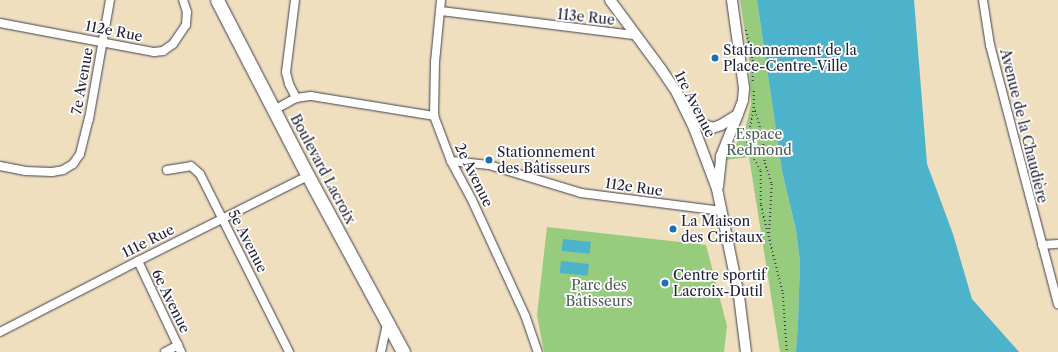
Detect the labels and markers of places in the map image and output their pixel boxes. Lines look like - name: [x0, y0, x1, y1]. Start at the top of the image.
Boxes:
- place label: Stationnement de la Place-Centre-Ville: [723, 42, 857, 74]
- marker: Stationnement de la Place-Centre-Ville: [710, 53, 720, 63]
- place label: Stationnement des Bâtisseurs: [497, 144, 595, 176]
- marker: Stationnement des Bâtisseurs: [484, 155, 494, 165]
- place label: La Maison des Cristaux: [681, 213, 763, 246]
- marker: La Maison des Cristaux: [668, 224, 678, 234]
- place label: Centre sportif Lacroix-Dutil: [673, 267, 766, 300]
- marker: Centre sportif Lacroix-Dutil: [660, 278, 670, 288]

